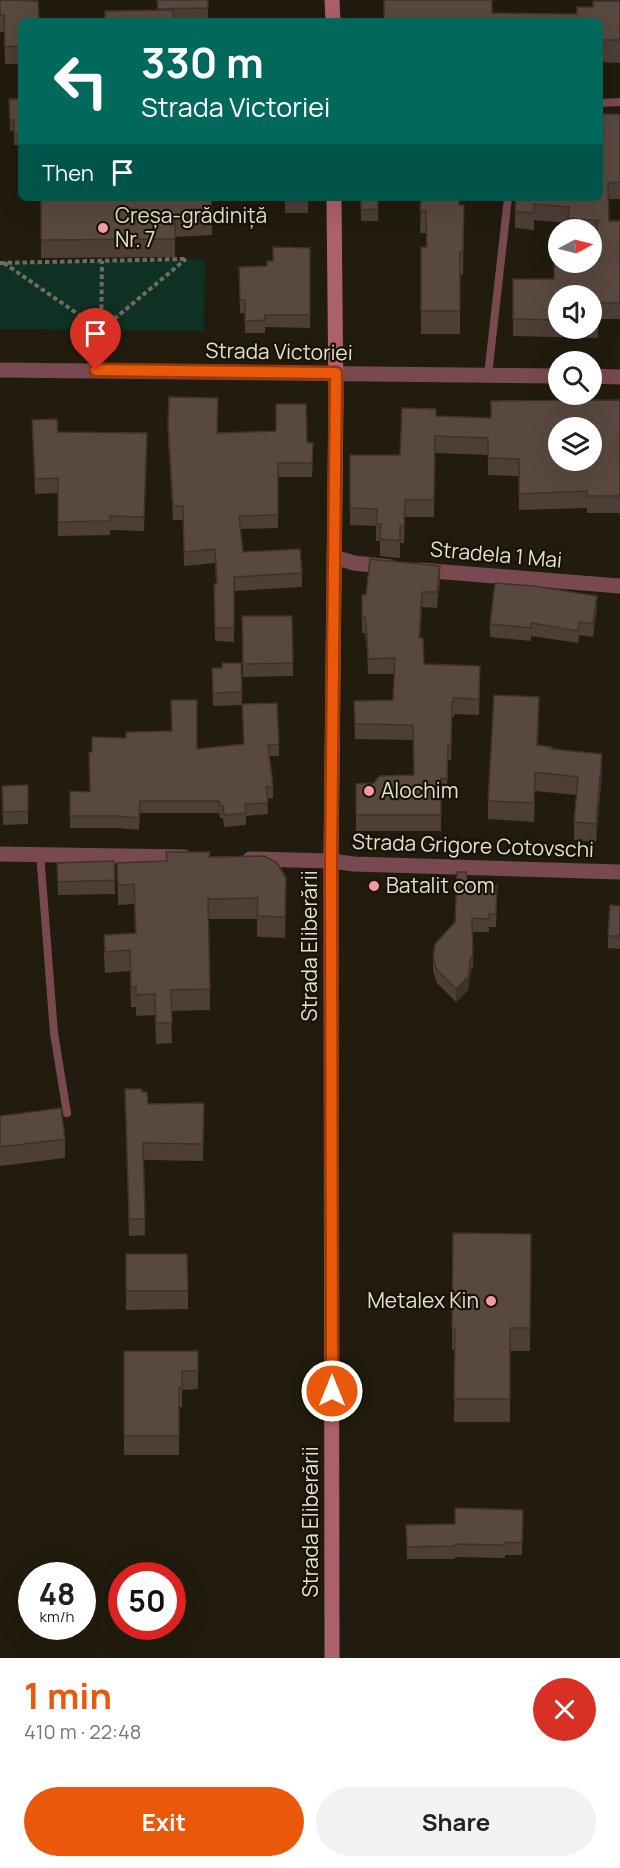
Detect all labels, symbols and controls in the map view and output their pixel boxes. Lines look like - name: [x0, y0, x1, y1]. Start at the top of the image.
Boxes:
- text: 330 m: [141, 33, 264, 91]
- icon: left: [42, 42, 120, 120]
- text: Strada Victoriei: [141, 88, 330, 125]
- icon: arrive: [106, 156, 139, 189]
- text: Then: [42, 158, 94, 188]
- place label: Creșa-grădiniță Nr. 7: [115, 201, 267, 253]
- north arrow: [548, 219, 602, 273]
- map controls: [548, 219, 602, 471]
- marker: Creșa-grădiniță Nr. 7: [96, 221, 110, 235]
- button: sound: [548, 285, 602, 339]
- pin: [70, 308, 121, 370]
- icon: arrive: [79, 317, 112, 350]
- street label: Strada Victoriei: [205, 336, 353, 366]
- button: search: [548, 351, 602, 405]
- button: layers: [548, 417, 602, 471]
- street label: Stradela 1 Mai: [429, 534, 563, 574]
- place label: Alochim: [381, 776, 458, 804]
- marker: Alochim: [362, 784, 376, 798]
- street label: Strada Grigore Cotovschi: [352, 827, 595, 863]
- street label: Strada Eliberării: [295, 870, 323, 1022]
- place label: Batalit com: [386, 871, 495, 899]
- marker: Batalit com: [367, 879, 381, 893]
- place label: Metalex Kin: [367, 1286, 479, 1314]
- marker: Metalex Kin: [484, 1294, 498, 1308]
- position arrow: [300, 1359, 364, 1423]
- street label: Strada Eliberării: [296, 1446, 324, 1598]
- speed limit sign: 50: [108, 1562, 186, 1640]
- text: 48: [39, 1573, 75, 1614]
- text: km/h: [40, 1606, 74, 1627]
- text: 1 min: [24, 1671, 112, 1720]
- button: close: [533, 1678, 596, 1741]
- text: 410 m · 22:48: [24, 1718, 141, 1745]
- button: Exit: [24, 1787, 304, 1856]
- button: Share: [316, 1787, 596, 1856]

